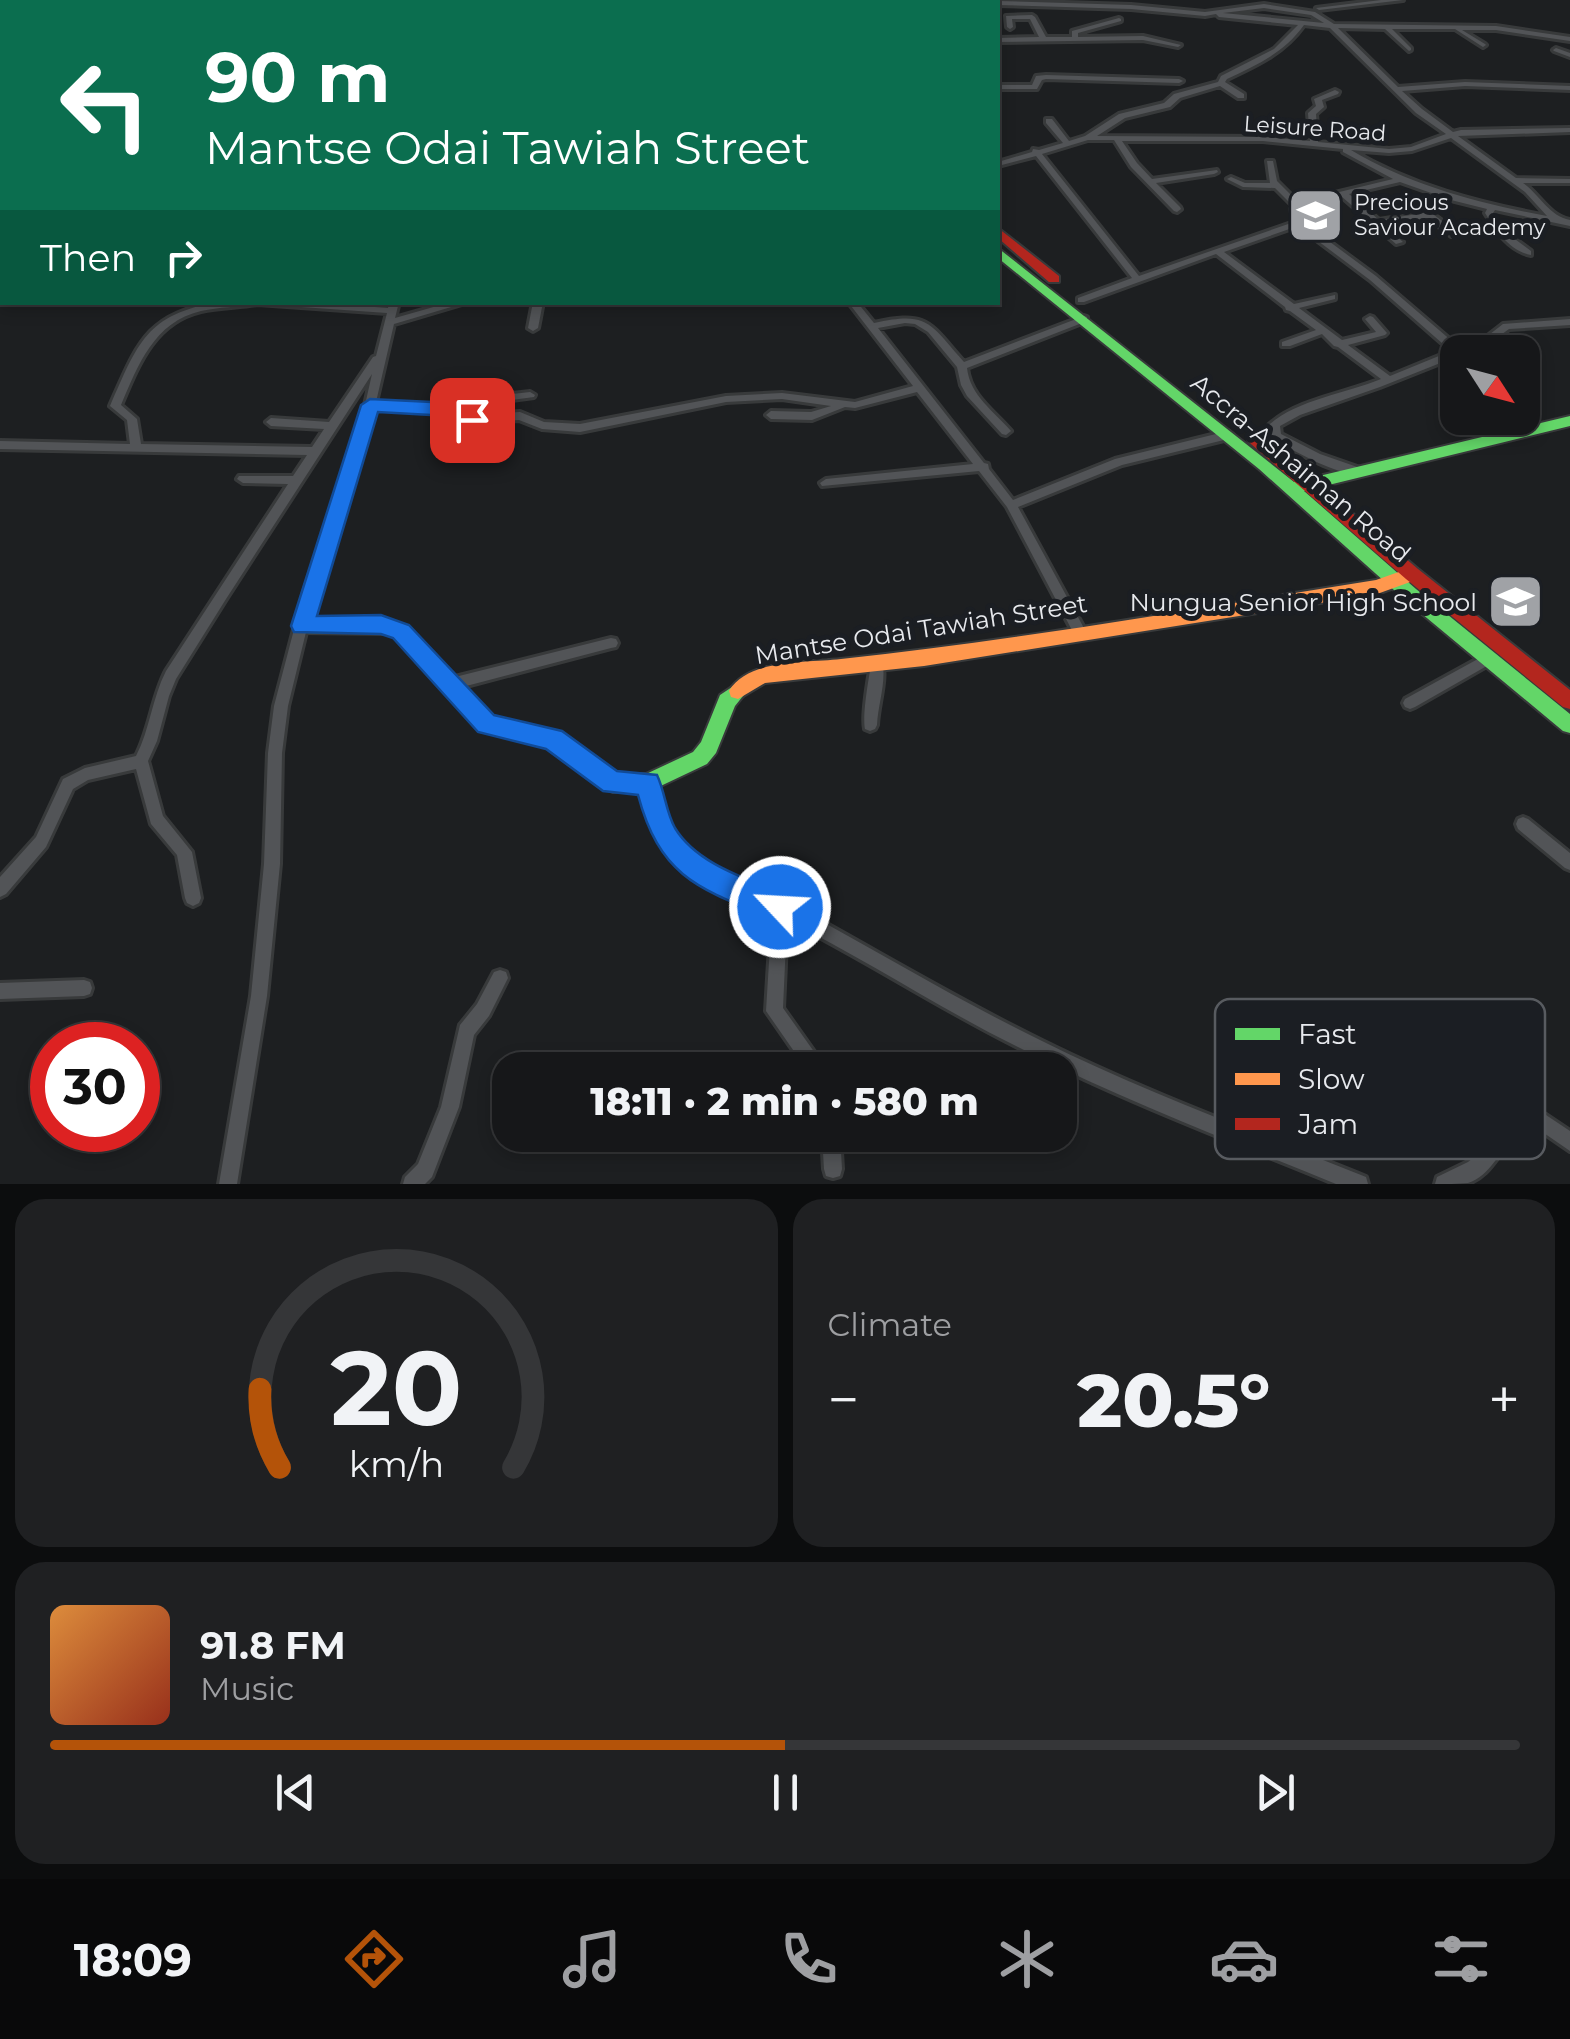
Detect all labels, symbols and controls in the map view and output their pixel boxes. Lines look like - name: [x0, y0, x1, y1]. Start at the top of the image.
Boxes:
- text: 90 m: [205, 34, 390, 120]
- icon: left: [40, 40, 170, 170]
- street label: Leisure Road: [1243, 110, 1387, 147]
- text: Mantse Odai Tawiah Street: [205, 120, 810, 175]
- school or university icon: Precious Saviour Academy: [1285, 185, 1345, 245]
- place label: Precious Saviour Academy: [1354, 189, 1545, 241]
- icon: right: [156, 230, 211, 285]
- text: Then: [40, 234, 136, 281]
- north arrow: [1440, 335, 1540, 435]
- map controls: [1440, 335, 1540, 435]
- street label: Accra-Ashaiman Road: [1185, 367, 1417, 569]
- pin: [430, 378, 515, 463]
- icon: arrive: [445, 393, 500, 448]
- school or university icon: Nungua Senior High School: [1486, 572, 1546, 632]
- place label: Nungua Senior High School: [1130, 587, 1477, 617]
- street label: Mantse Odai Tawiah Street: [753, 588, 1089, 670]
- position arrow: [728, 855, 832, 959]
- legend: [1215, 999, 1545, 1159]
- text: Fast: [1298, 1017, 1357, 1051]
- speed limit sign: 30: [30, 1022, 160, 1152]
- text: Slow: [1298, 1062, 1365, 1096]
- text: 18:11 · 2 min · 580 m: [590, 1078, 979, 1125]
- text: Jam: [1297, 1107, 1358, 1141]
- text: Climate: [828, 1305, 952, 1344]
- text: 20: [330, 1324, 462, 1451]
- text: 20.5°: [1077, 1354, 1270, 1446]
- text: −: [828, 1366, 859, 1433]
- text: +: [1488, 1366, 1520, 1433]
- text: km/h: [349, 1442, 444, 1486]
- text: 91.8 FM: [200, 1622, 346, 1669]
- text: Music: [200, 1669, 294, 1708]
- icon: previous: [268, 1765, 323, 1820]
- icon: pause: [758, 1765, 813, 1820]
- icon: next: [1248, 1765, 1303, 1820]
- icon: directions: [339, 1924, 409, 1994]
- icon: music: [557, 1924, 627, 1994]
- icon: phone: [774, 1924, 844, 1994]
- icon: climate: [992, 1924, 1062, 1994]
- icon: car: [1209, 1924, 1279, 1994]
- icon: filters: [1426, 1924, 1496, 1994]
- text: 18:09: [74, 1932, 192, 1987]

